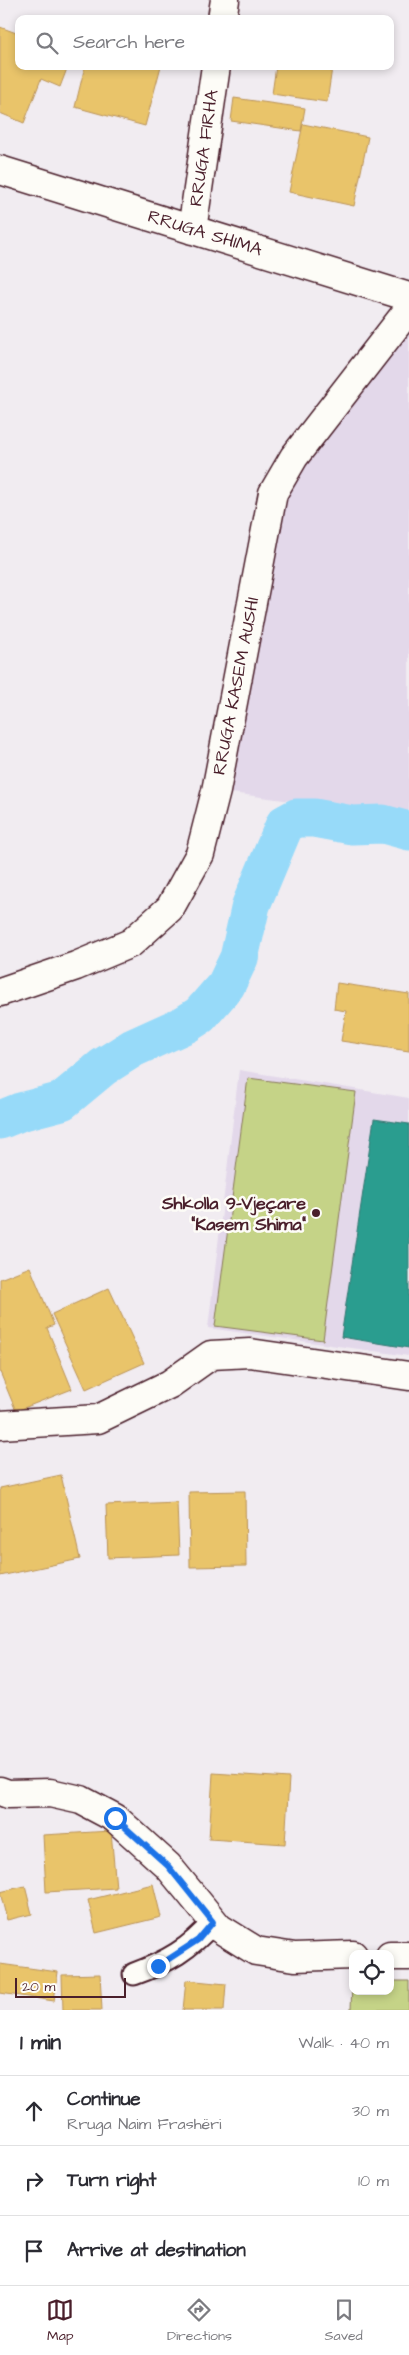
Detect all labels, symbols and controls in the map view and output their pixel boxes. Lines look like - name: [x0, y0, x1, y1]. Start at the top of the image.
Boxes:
- search box: [15, 15, 394, 70]
- icon: search: [33, 29, 61, 57]
- text: Search here: [73, 29, 185, 56]
- street label: RRUGA FIRHA: [183, 88, 225, 208]
- street label: RRUGA SHIMA: [145, 204, 266, 262]
- street label: RRUGA KASEM AUSHI: [207, 595, 265, 777]
- place label: Shkolla 9-Vjeçare "Kasem Shima": [161, 1191, 307, 1237]
- marker: Shkolla 9-Vjeçare "Kasem Shima": [310, 1207, 322, 1219]
- route start: [104, 1807, 127, 1830]
- map controls: [349, 1950, 394, 1995]
- button: locate: [349, 1950, 394, 1995]
- route end: [147, 1955, 170, 1978]
- scale bar: [15, 1975, 126, 1998]
- text: 20 m: [22, 1977, 55, 1997]
- text: 1 min: [20, 2028, 61, 2057]
- text: Walk · 40 m: [299, 2032, 389, 2054]
- text: Continue: [67, 2086, 141, 2113]
- icon: ahead: [20, 2097, 48, 2125]
- text: 30 m: [352, 2100, 389, 2122]
- text: Rruga Naim Frashëri: [67, 2113, 222, 2135]
- icon: right: [20, 2167, 48, 2195]
- text: Turn right: [67, 2167, 156, 2194]
- text: 10 m: [358, 2170, 389, 2192]
- icon: arrive: [20, 2237, 48, 2265]
- text: Arrive at destination: [67, 2237, 246, 2264]
- tab: Map: [46, 2296, 74, 2346]
- tab: Directions: [167, 2296, 232, 2346]
- tab: Saved: [325, 2296, 363, 2346]

